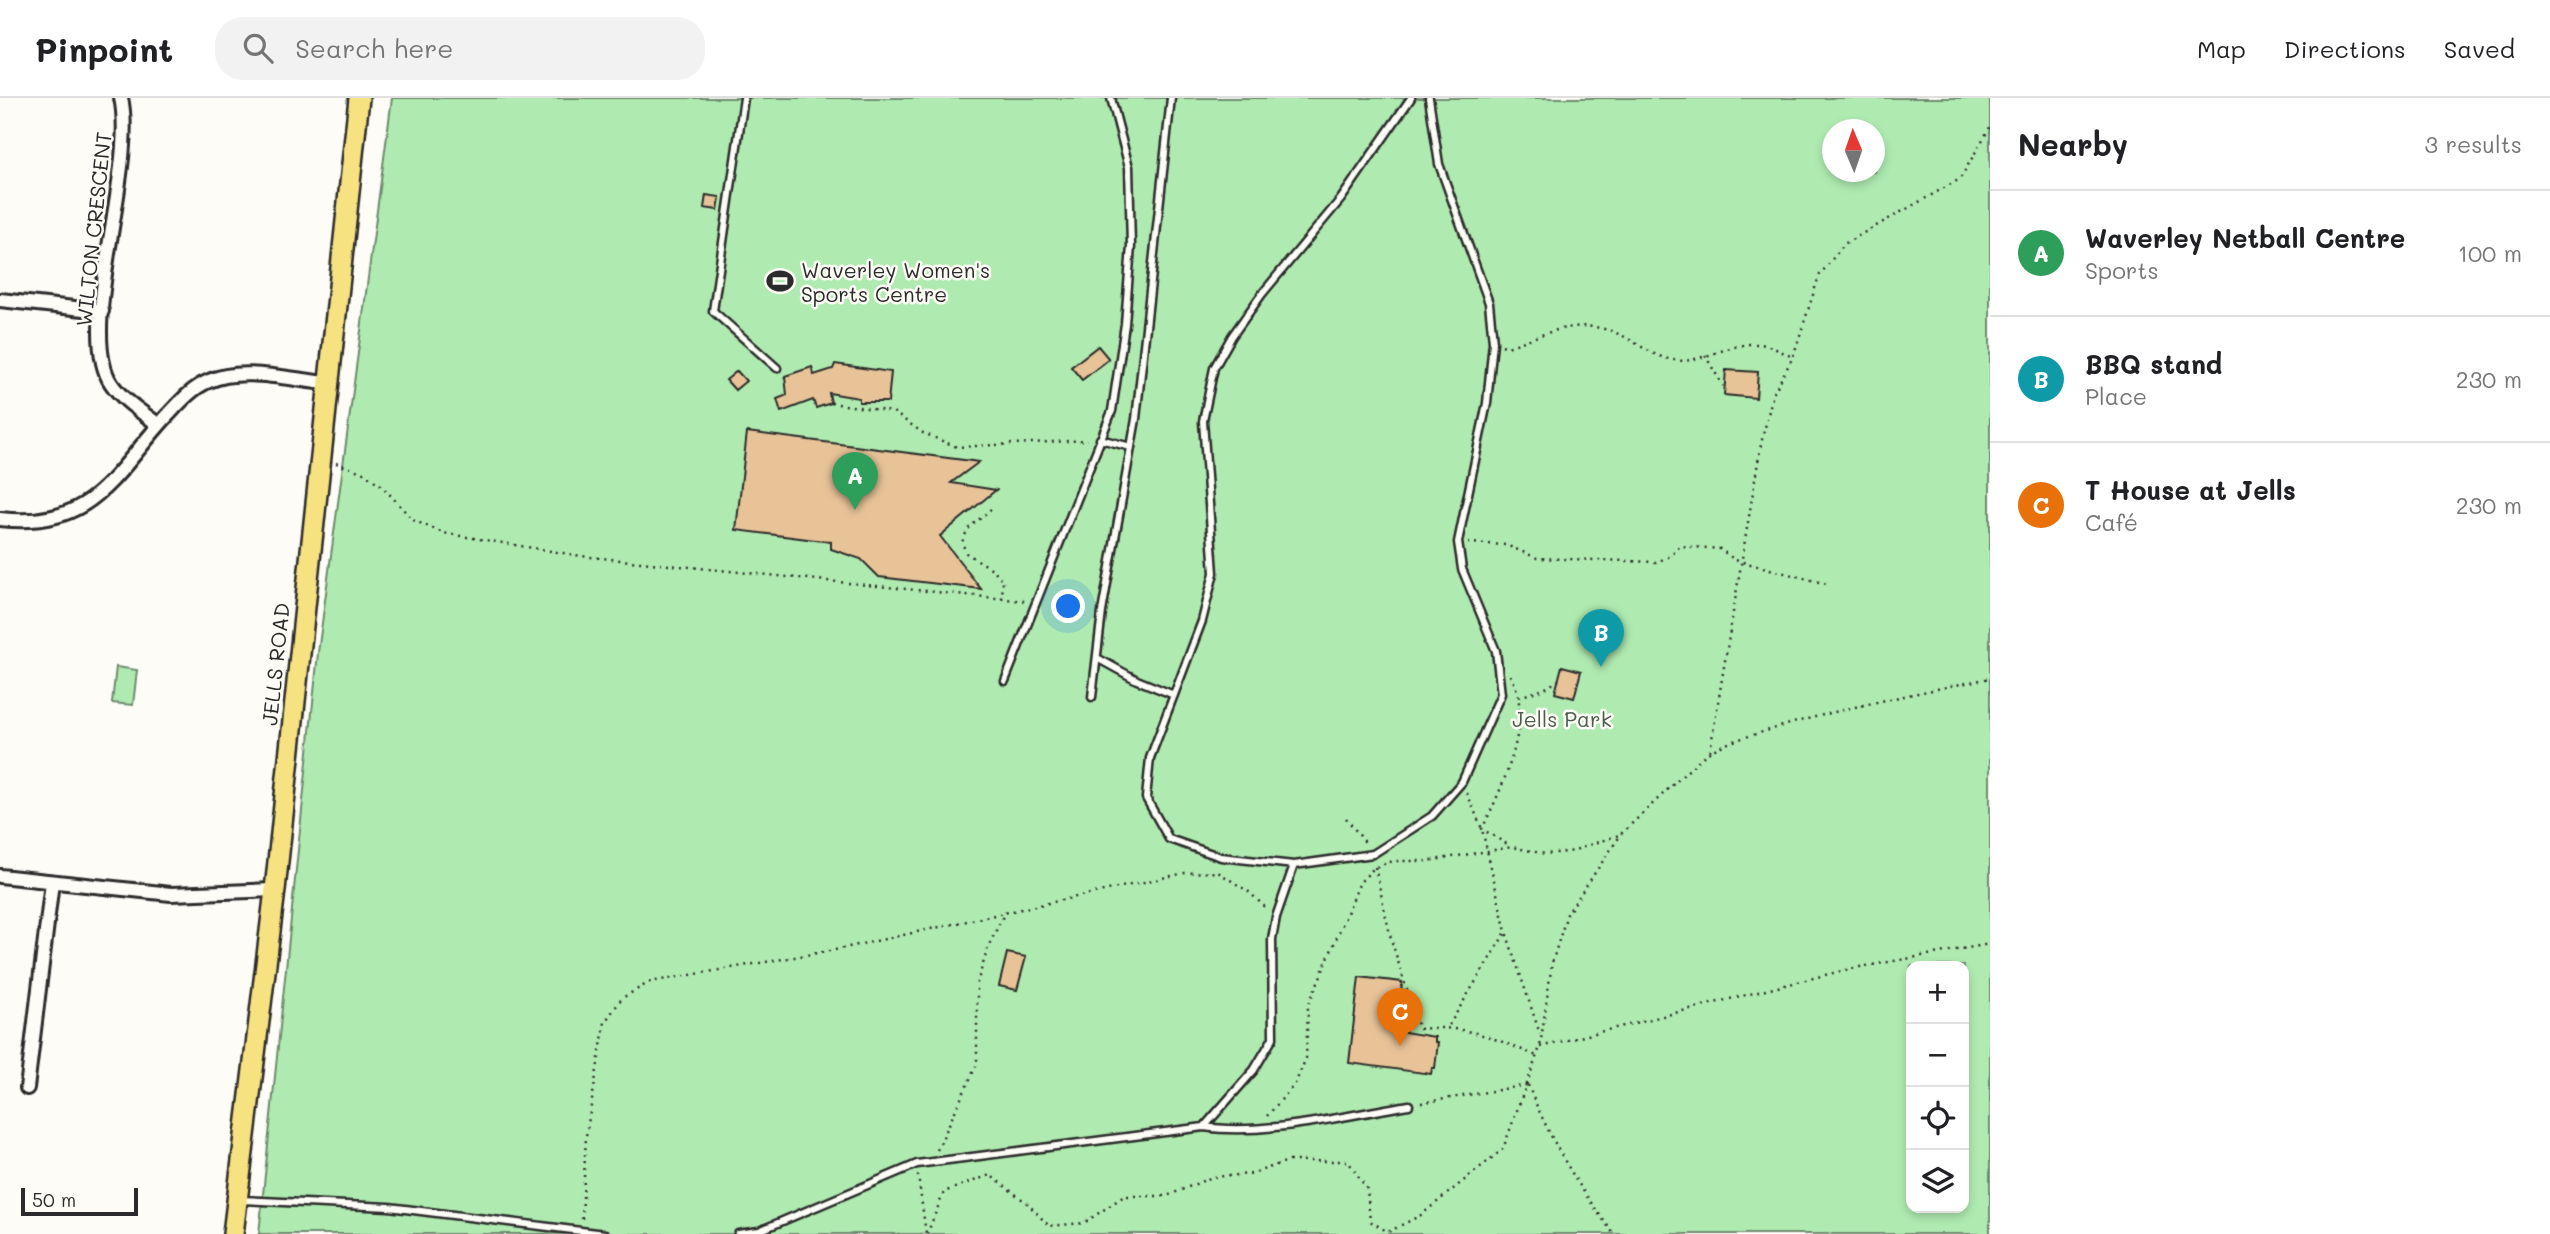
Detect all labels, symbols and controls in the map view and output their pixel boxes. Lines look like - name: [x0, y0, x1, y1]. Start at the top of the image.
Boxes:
- search box: [215, 17, 705, 80]
- text: Pinpoint: [35, 27, 173, 70]
- icon: search: [239, 29, 277, 67]
- text: Search here: [295, 31, 453, 65]
- text: Map: [2197, 33, 2246, 64]
- text: Directions: [2284, 33, 2406, 64]
- text: Saved: [2444, 33, 2515, 64]
- north arrow: [1822, 119, 1885, 182]
- text: Nearby: [2018, 124, 2128, 164]
- text: 3 results: [2425, 129, 2522, 159]
- street label: WILTON CRESCENT: [69, 130, 117, 328]
- text: Waverley Netball Centre: [2085, 221, 2405, 255]
- text: A: [2033, 238, 2049, 268]
- text: 100 m: [2458, 238, 2522, 268]
- text: Sports: [2085, 255, 2159, 285]
- place label: Waverley Women's Sports Centre: [801, 256, 990, 307]
- sports icon: Waverley Women's Sports Centre: [765, 266, 795, 296]
- text: BBQ stand: [2085, 347, 2222, 381]
- text: B: [2033, 364, 2049, 394]
- text: 230 m: [2456, 364, 2522, 394]
- text: Place: [2085, 381, 2147, 411]
- pin: A: [832, 452, 878, 510]
- text: T House at Jells: [2085, 473, 2296, 507]
- text: C: [2032, 490, 2050, 520]
- text: 230 m: [2456, 490, 2522, 520]
- text: Café: [2085, 507, 2138, 537]
- your location: [1051, 589, 1085, 623]
- street label: JELLS ROAD: [255, 601, 295, 727]
- pin: B: [1578, 609, 1624, 667]
- park label: Jells Park: [1512, 705, 1612, 732]
- map controls: [1906, 961, 1969, 1213]
- button: +: [1906, 961, 1969, 1024]
- pin: C: [1377, 988, 1423, 1046]
- button: −: [1906, 1024, 1969, 1087]
- button: locate: [1906, 1087, 1969, 1150]
- button: layers: [1906, 1150, 1969, 1213]
- scale bar: [21, 1185, 138, 1217]
- text: 50 m: [32, 1187, 76, 1212]

